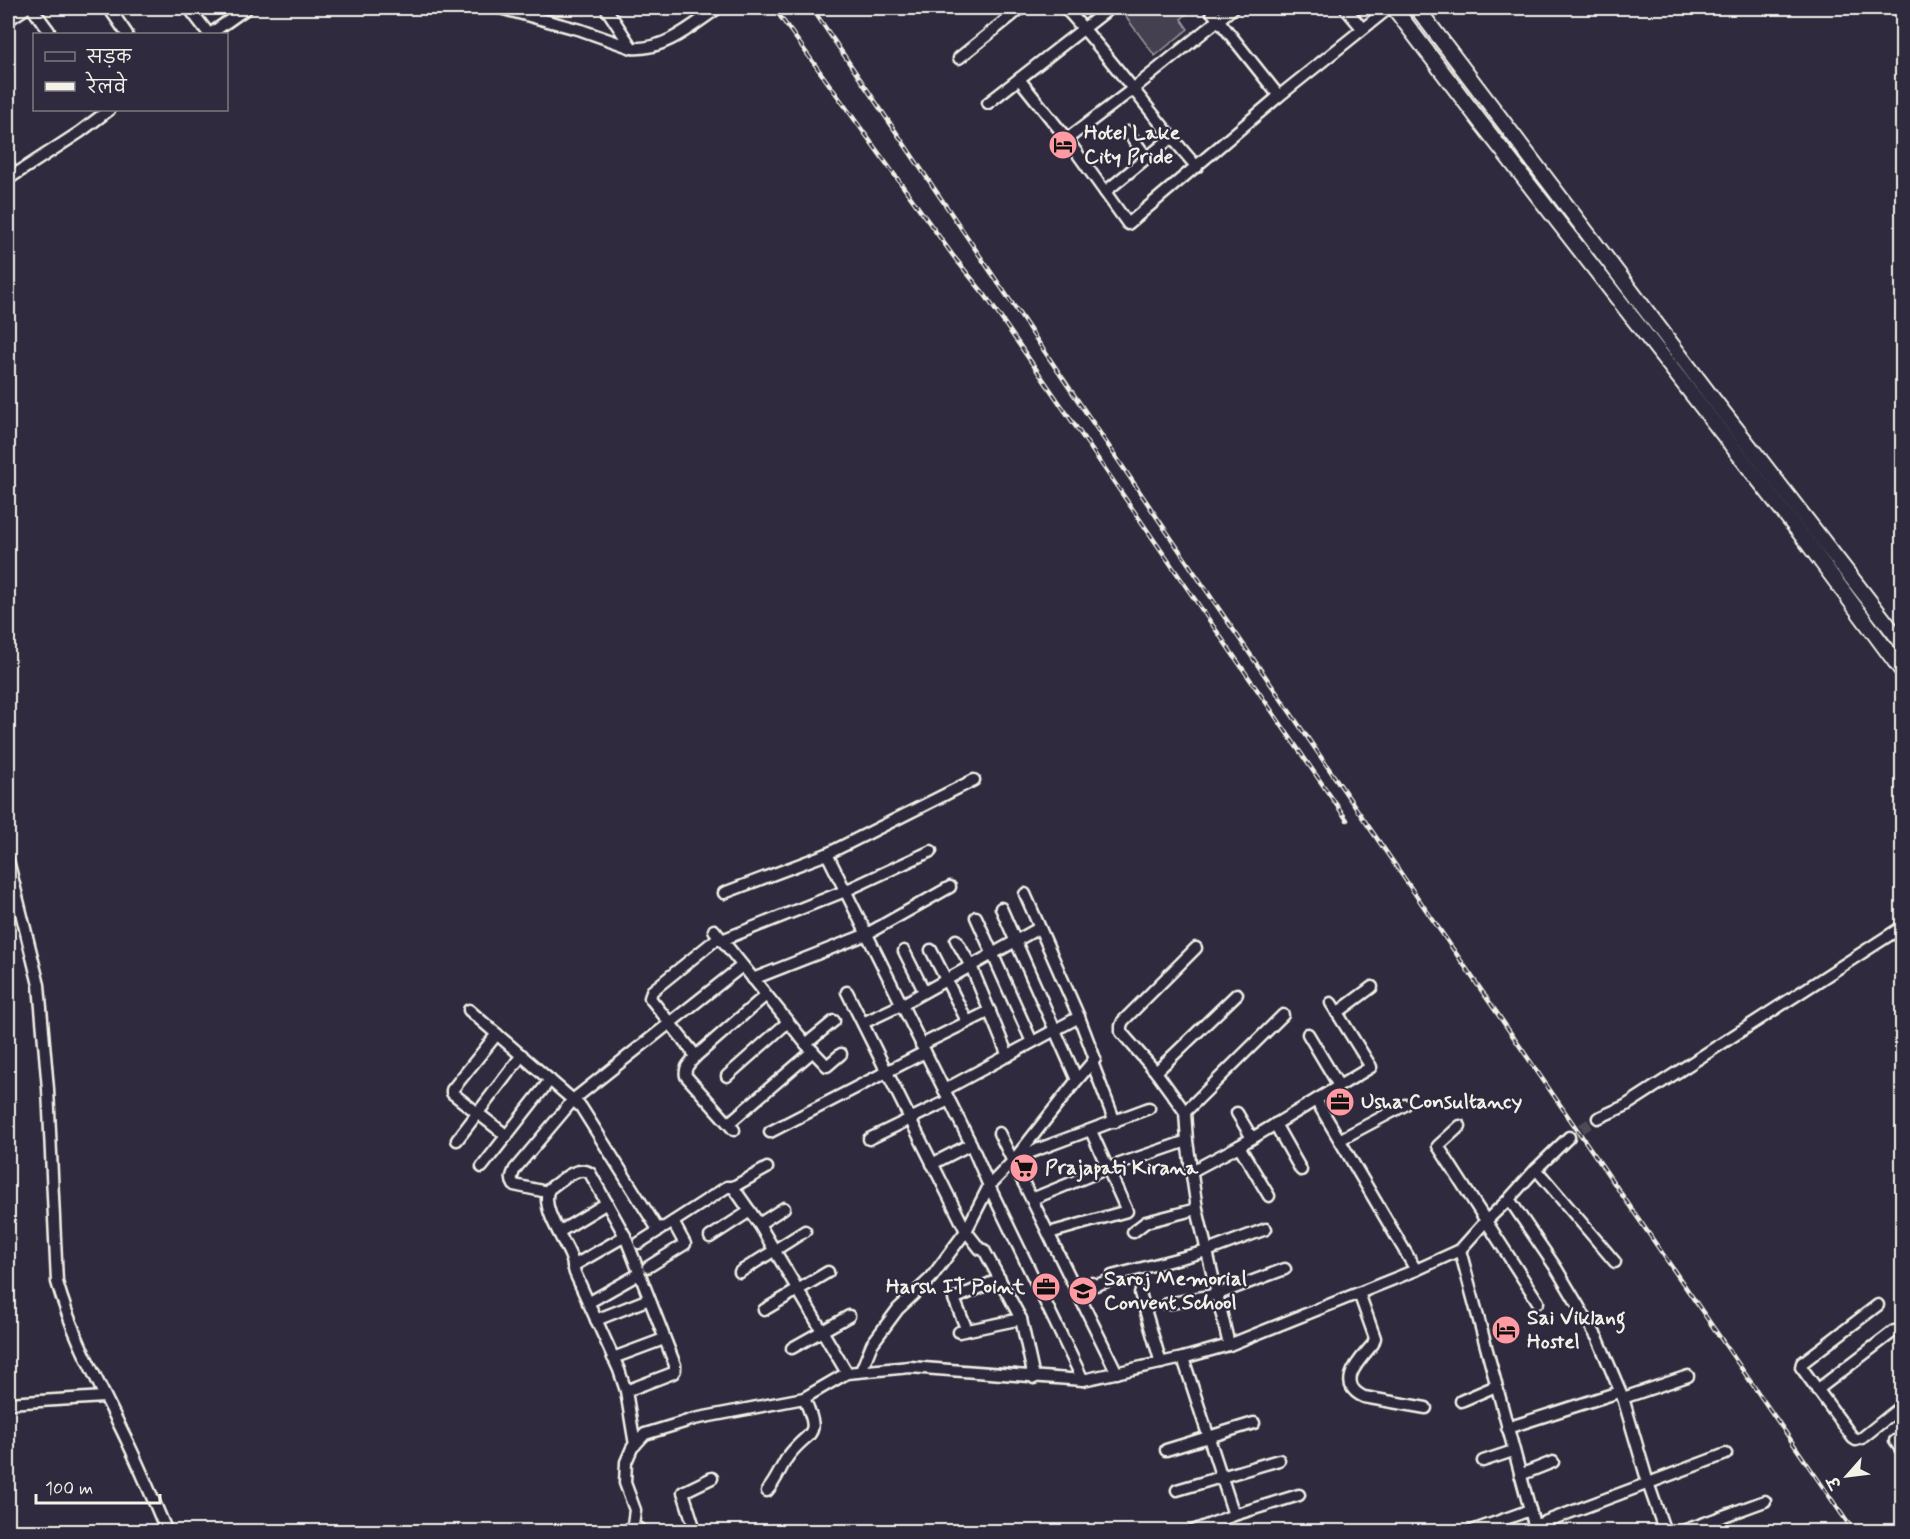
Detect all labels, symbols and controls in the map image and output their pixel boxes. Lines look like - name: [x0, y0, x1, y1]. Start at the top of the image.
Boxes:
- legend: [33, 33, 228, 111]
- text: सड़क: [86, 46, 132, 70]
- text: रेलवे: [85, 71, 128, 100]
- place label: Hotel Lake City Pride: [1084, 119, 1181, 171]
- hotel icon: Hotel Lake City Pride: [1047, 129, 1079, 161]
- office icon: Usha Consultancy: [1324, 1086, 1356, 1118]
- place label: Usha Consultancy: [1361, 1088, 1523, 1116]
- supermarket icon: Prajapati Kirana: [1008, 1152, 1040, 1184]
- place label: Prajapati Kirana: [1045, 1154, 1199, 1182]
- place label: Saroj Memorial Convent School: [1104, 1265, 1247, 1317]
- office icon: Harsh IT Point: [1030, 1271, 1062, 1303]
- place label: Harsh IT Point: [886, 1273, 1026, 1301]
- school or university icon: Saroj Memorial Convent School: [1067, 1275, 1099, 1307]
- place label: Sai Viklang Hostel: [1527, 1304, 1626, 1356]
- hotel icon: Sai Viklang Hostel: [1490, 1314, 1522, 1346]
- north arrow: [1817, 1446, 1877, 1506]
- scale bar: [36, 1467, 160, 1505]
- text: उ: [1823, 1472, 1848, 1494]
- text: 100 m: [45, 1477, 93, 1501]

